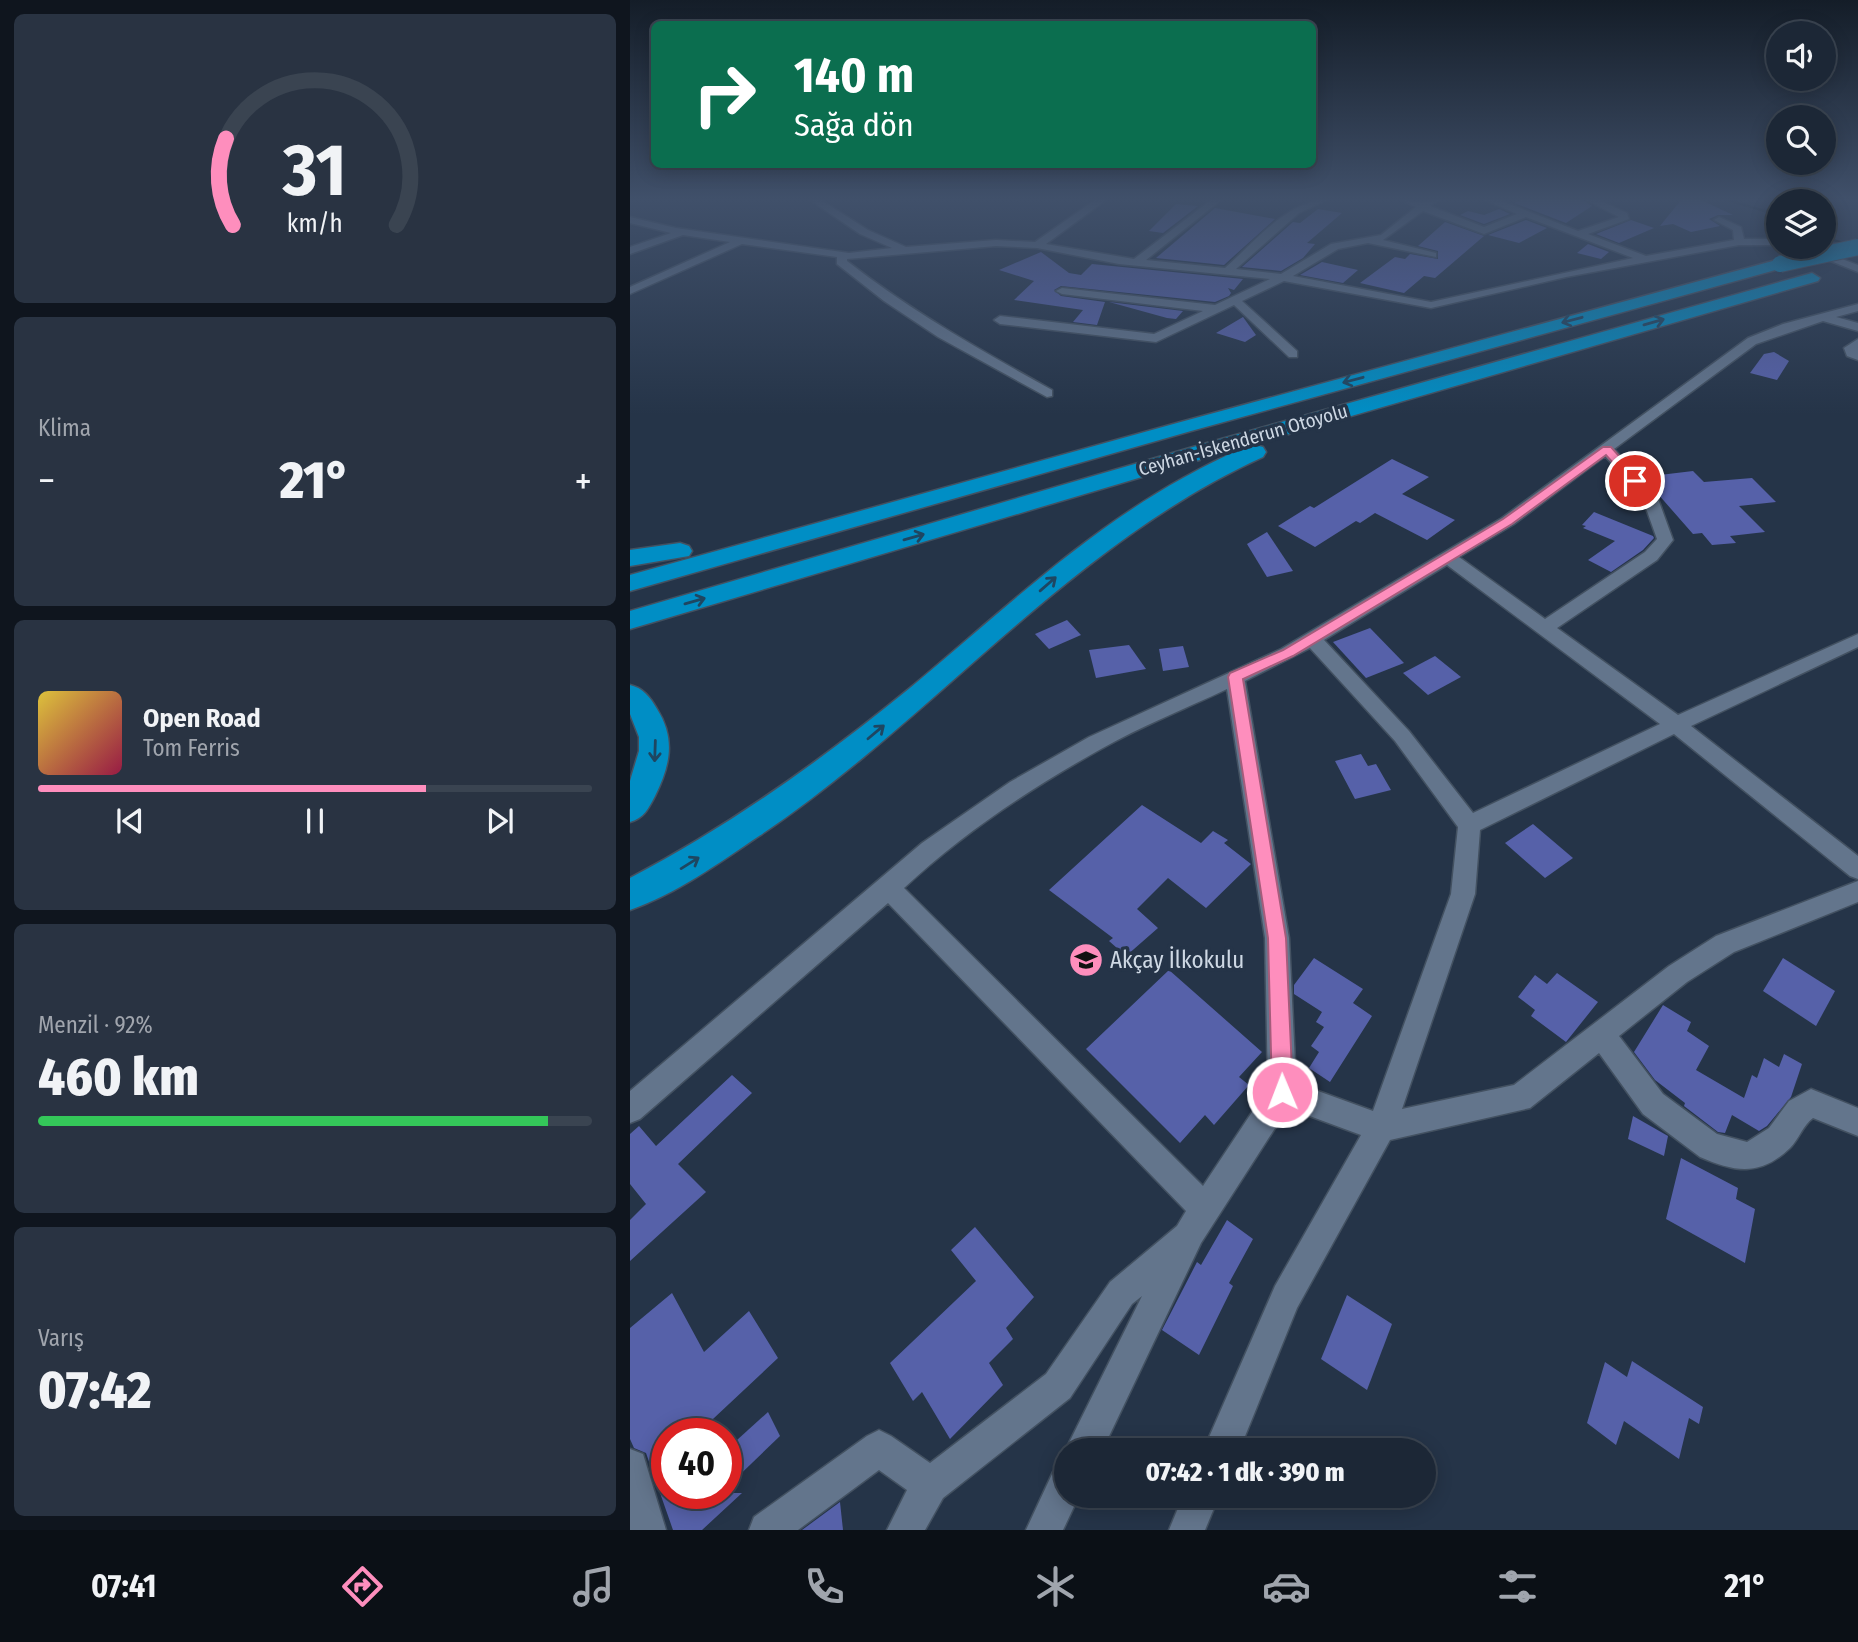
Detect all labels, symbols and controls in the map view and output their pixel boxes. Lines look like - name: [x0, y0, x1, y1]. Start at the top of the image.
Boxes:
- map controls: [1766, 21, 1836, 259]
- button: sound: [1766, 21, 1836, 91]
- text: 140 m: [794, 46, 914, 105]
- icon: right: [679, 49, 770, 140]
- button: search: [1766, 105, 1836, 175]
- text: Sağa dön: [794, 106, 914, 144]
- text: 31: [282, 127, 347, 214]
- button: layers: [1766, 189, 1836, 259]
- text: km/h: [287, 208, 343, 238]
- one-way arrow: [1562, 314, 1584, 327]
- one-way arrow: [1642, 315, 1665, 328]
- one-way arrow: [1342, 374, 1365, 387]
- street label: Ceyhan-İskenderun Otoyolu: [1136, 399, 1350, 481]
- text: Klima: [38, 414, 91, 442]
- text: 21°: [280, 449, 350, 512]
- pin: [1605, 451, 1665, 511]
- text: −: [38, 458, 55, 504]
- text: +: [575, 458, 592, 504]
- icon: arrive: [1616, 462, 1654, 500]
- one-way arrow: [902, 529, 924, 542]
- one-way arrow: [1039, 576, 1057, 592]
- one-way arrow: [684, 594, 706, 607]
- text: Open Road: [143, 703, 261, 734]
- one-way arrow: [867, 724, 885, 740]
- text: Tom Ferris: [143, 734, 240, 762]
- one-way arrow: [648, 739, 661, 762]
- icon: previous: [111, 802, 149, 840]
- icon: pause: [296, 802, 334, 840]
- icon: next: [481, 802, 519, 840]
- one-way arrow: [680, 856, 700, 870]
- school or university icon: Akçay İlkokulu: [1067, 941, 1105, 979]
- place label: Akçay İlkokulu: [1110, 946, 1244, 974]
- text: Menzil · 92%: [38, 1011, 153, 1039]
- text: 460 km: [38, 1046, 199, 1109]
- position arrow: [1245, 1055, 1319, 1129]
- text: Varış: [38, 1324, 84, 1352]
- text: 07:42: [38, 1359, 151, 1422]
- speed limit sign: 40: [651, 1418, 742, 1509]
- text: 07:42 · 1 dk · 390 m: [1145, 1457, 1345, 1488]
- icon: directions: [338, 1562, 387, 1611]
- icon: music: [569, 1562, 618, 1611]
- icon: phone: [800, 1562, 849, 1611]
- icon: climate: [1031, 1562, 1080, 1611]
- icon: car: [1262, 1562, 1311, 1611]
- icon: filters: [1493, 1562, 1542, 1611]
- text: 07:41: [91, 1567, 157, 1605]
- text: 21°: [1724, 1567, 1767, 1605]

